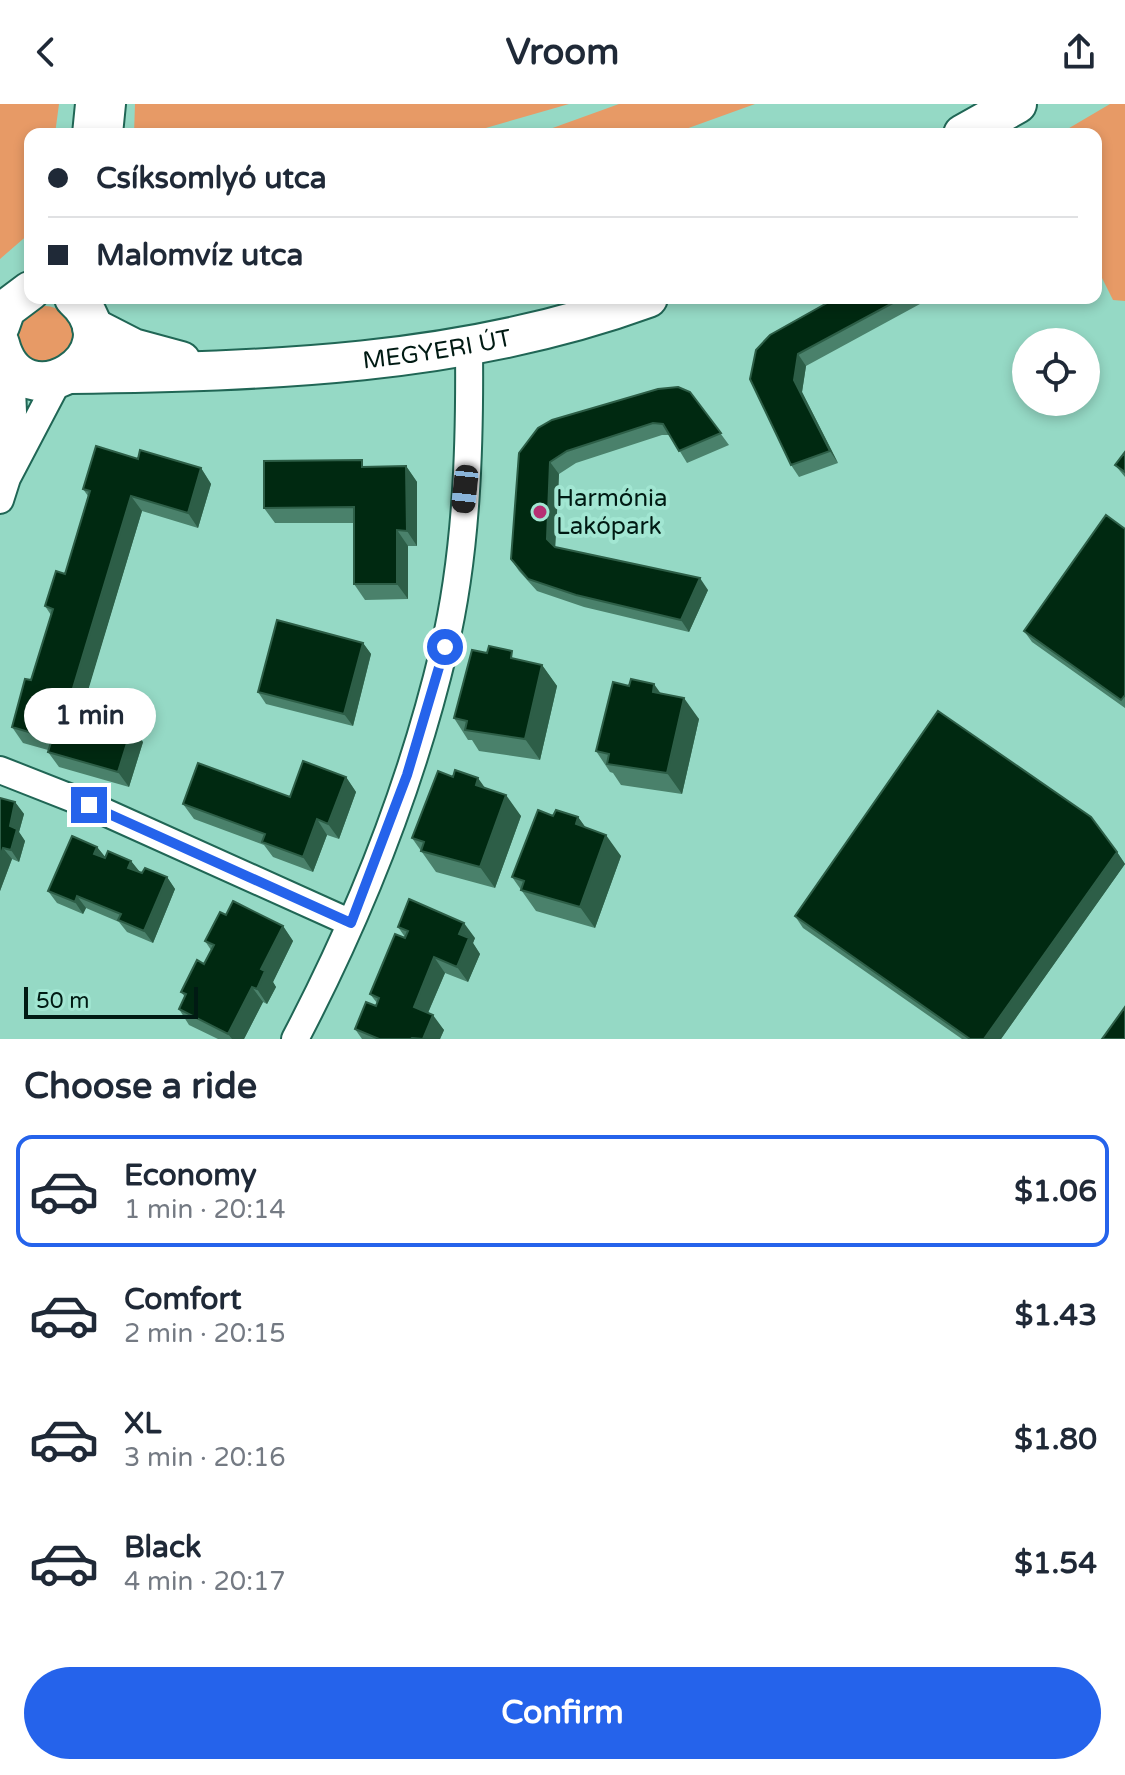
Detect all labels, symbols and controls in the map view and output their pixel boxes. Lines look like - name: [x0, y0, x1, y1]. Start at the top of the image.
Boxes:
- icon: back: [24, 30, 68, 74]
- icon: share: [1057, 30, 1101, 74]
- text: Vroom: [506, 31, 619, 74]
- text: Csíksomlyó utca: [96, 160, 327, 197]
- text: Malomvíz utca: [96, 237, 303, 274]
- street label: MEGYERI ÚT: [361, 323, 514, 375]
- map controls: [1012, 328, 1100, 416]
- button: locate: [1012, 328, 1100, 416]
- car: [451, 464, 479, 514]
- place label: Harmónia Lakópark: [556, 484, 668, 541]
- marker: Harmónia Lakópark: [531, 503, 549, 521]
- route start: [427, 629, 463, 665]
- callout: 1 min: [23, 689, 155, 745]
- text: 1 min: [55, 700, 125, 731]
- route end: [71, 787, 107, 823]
- scale bar: [24, 983, 198, 1019]
- text: 50 m: [36, 988, 90, 1014]
- text: Choose a ride: [24, 1065, 257, 1108]
- icon: car: [28, 1155, 100, 1227]
- text: Economy: [124, 1157, 257, 1194]
- text: $1.06: [1014, 1173, 1097, 1210]
- text: 1 min · 20:14: [124, 1194, 286, 1225]
- icon: car: [28, 1279, 100, 1351]
- text: Comfort: [124, 1281, 242, 1318]
- text: $1.43: [1015, 1297, 1097, 1334]
- text: 2 min · 20:15: [124, 1318, 286, 1349]
- icon: car: [28, 1403, 100, 1475]
- text: XL: [124, 1405, 161, 1442]
- text: $1.80: [1014, 1421, 1097, 1458]
- text: 3 min · 20:16: [124, 1442, 286, 1473]
- icon: car: [28, 1527, 100, 1599]
- text: Black: [124, 1529, 201, 1566]
- text: $1.54: [1014, 1545, 1097, 1582]
- text: 4 min · 20:17: [124, 1566, 286, 1597]
- button: Confirm: [24, 1667, 1101, 1759]

